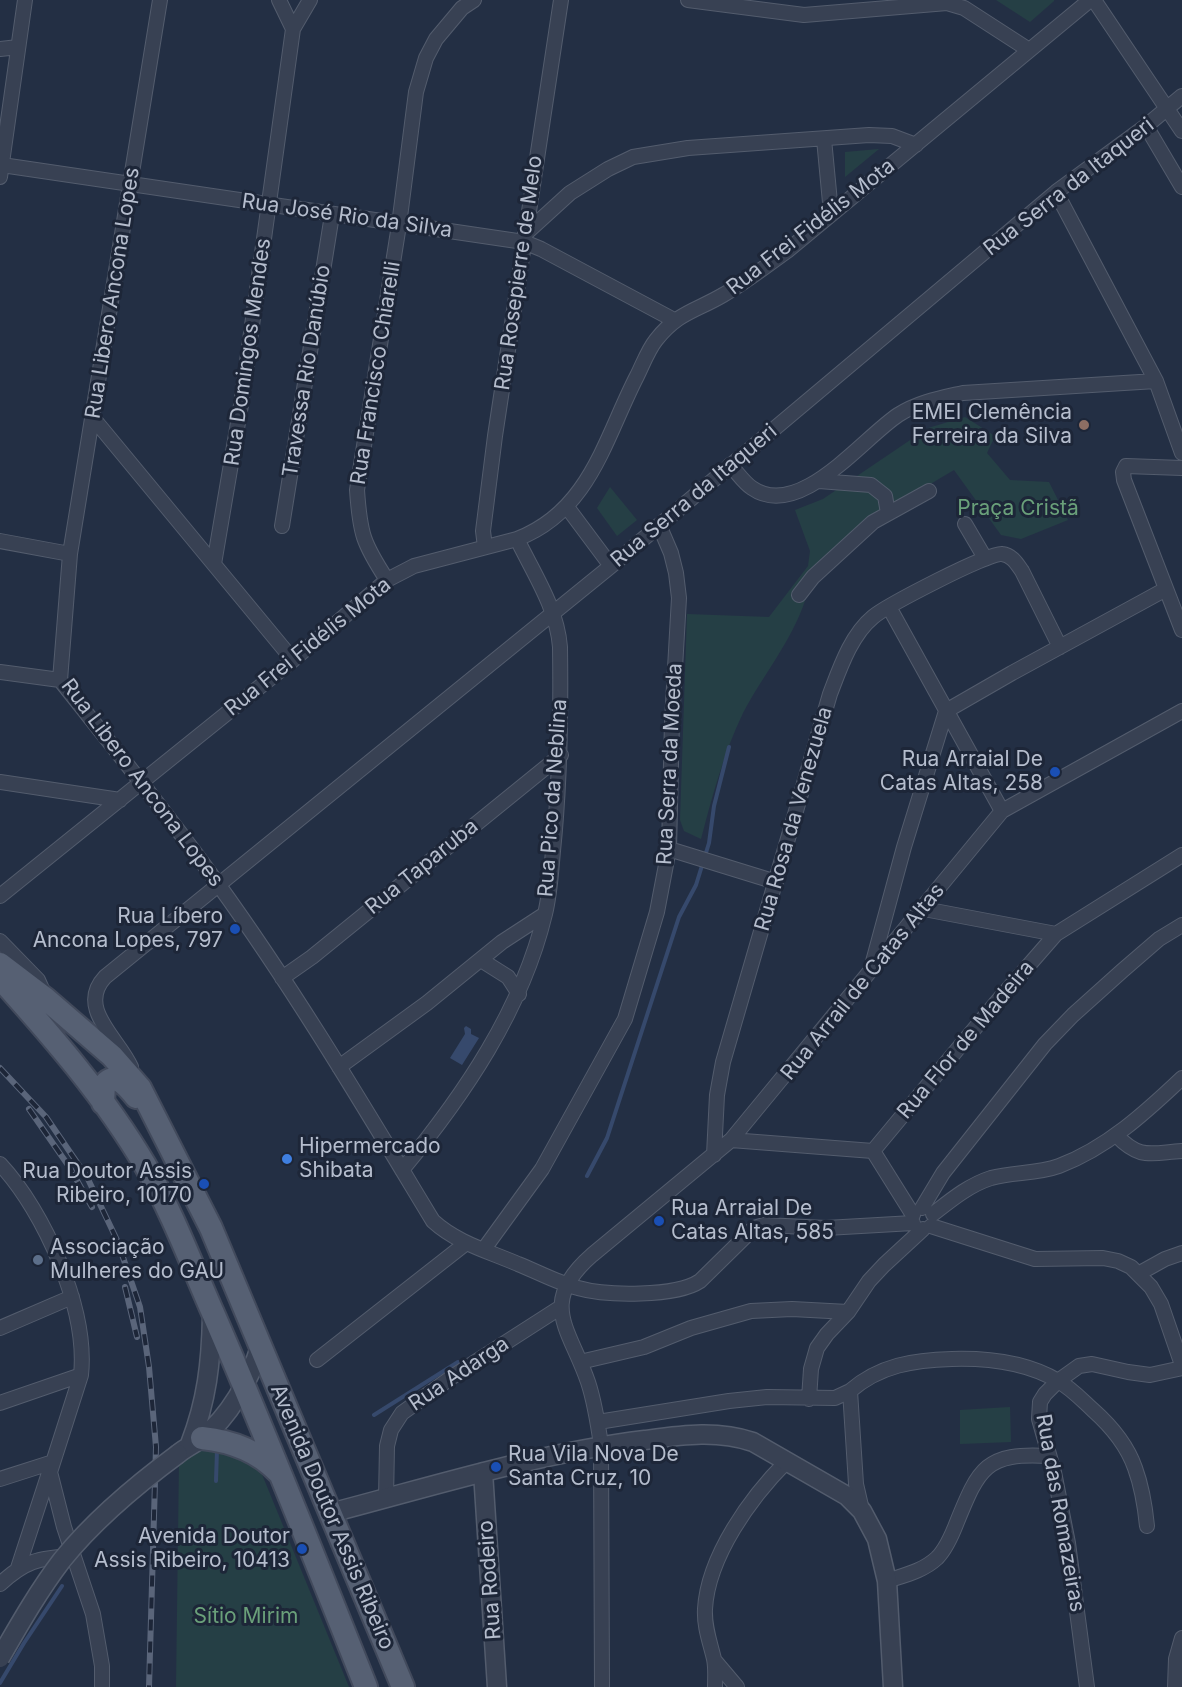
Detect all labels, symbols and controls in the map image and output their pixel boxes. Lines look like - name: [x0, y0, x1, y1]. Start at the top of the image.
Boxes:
- street label: Rua Serra da Itaqueri: [979, 113, 1159, 261]
- street label: Rua Rosepierre de Melo: [490, 154, 548, 392]
- street label: Rua Frei Fidélis Mota: [722, 154, 900, 300]
- street label: Rua Libero Ancona Lopes: [81, 166, 145, 420]
- street label: Rua José Rio da Silva: [240, 189, 454, 243]
- street label: Rua Domingos Mendes: [220, 237, 276, 467]
- street label: Rua Francisco Chiarelli: [346, 259, 406, 487]
- street label: Travessa Rio Danúbio: [278, 263, 336, 479]
- place label: EMEI Clemência Ferreira da Silva: [912, 400, 1072, 450]
- marker: EMEI Clemência Ferreira da Silva: [1077, 418, 1091, 432]
- street label: Rua Serra da Itaqueri: [606, 419, 782, 573]
- park label: Praça Cristã: [957, 496, 1079, 522]
- street label: Rua Frei Fidélis Mota: [220, 572, 396, 722]
- street label: Rua Serra da Moeda: [652, 662, 688, 866]
- street label: Rua Libero Ancona Lopes: [56, 674, 228, 892]
- street label: Rua Pico da Neblina: [534, 698, 572, 898]
- street label: Rua Rosa da Venezuela: [750, 704, 838, 934]
- place label: Rua Arraial De Catas Altas, 258: [880, 747, 1043, 797]
- marker: Rua Arraial De Catas Altas, 258: [1048, 765, 1062, 779]
- street label: Rua Taparuba: [361, 814, 483, 920]
- street label: Rua Arrail de Catas Altas: [776, 879, 950, 1085]
- place label: Rua Líbero Ancona Lopes, 797: [33, 904, 223, 954]
- marker: Rua Líbero Ancona Lopes, 797: [228, 922, 242, 936]
- street label: Rua Flor de Madeira: [892, 956, 1040, 1124]
- place label: Hipermercado Shibata: [299, 1134, 441, 1184]
- marker: Hipermercado Shibata: [280, 1152, 294, 1166]
- place label: Rua Doutor Assis Ribeiro, 10170: [22, 1159, 192, 1209]
- marker: Rua Doutor Assis Ribeiro, 10170: [197, 1177, 211, 1191]
- place label: Rua Arraial De Catas Altas, 585: [671, 1196, 834, 1246]
- marker: Rua Arraial De Catas Altas, 585: [652, 1214, 666, 1228]
- place label: Associação Mulheres do GAU: [50, 1235, 224, 1285]
- marker: Associação Mulheres do GAU: [31, 1253, 45, 1267]
- street label: Rua Adarga: [404, 1331, 514, 1417]
- street label: Avenida Doutor Assis Ribeiro: [265, 1381, 399, 1653]
- street label: Rua das Romazeiras: [1030, 1412, 1090, 1614]
- place label: Rua Vila Nova De Santa Cruz, 10: [508, 1442, 679, 1492]
- marker: Rua Vila Nova De Santa Cruz, 10: [489, 1460, 503, 1474]
- street label: Rua Rodeiro: [473, 1519, 507, 1641]
- place label: Avenida Doutor Assis Ribeiro, 10413: [94, 1524, 290, 1574]
- marker: Avenida Doutor Assis Ribeiro, 10413: [295, 1542, 309, 1556]
- park label: Sítio Mirim: [194, 1604, 298, 1630]

